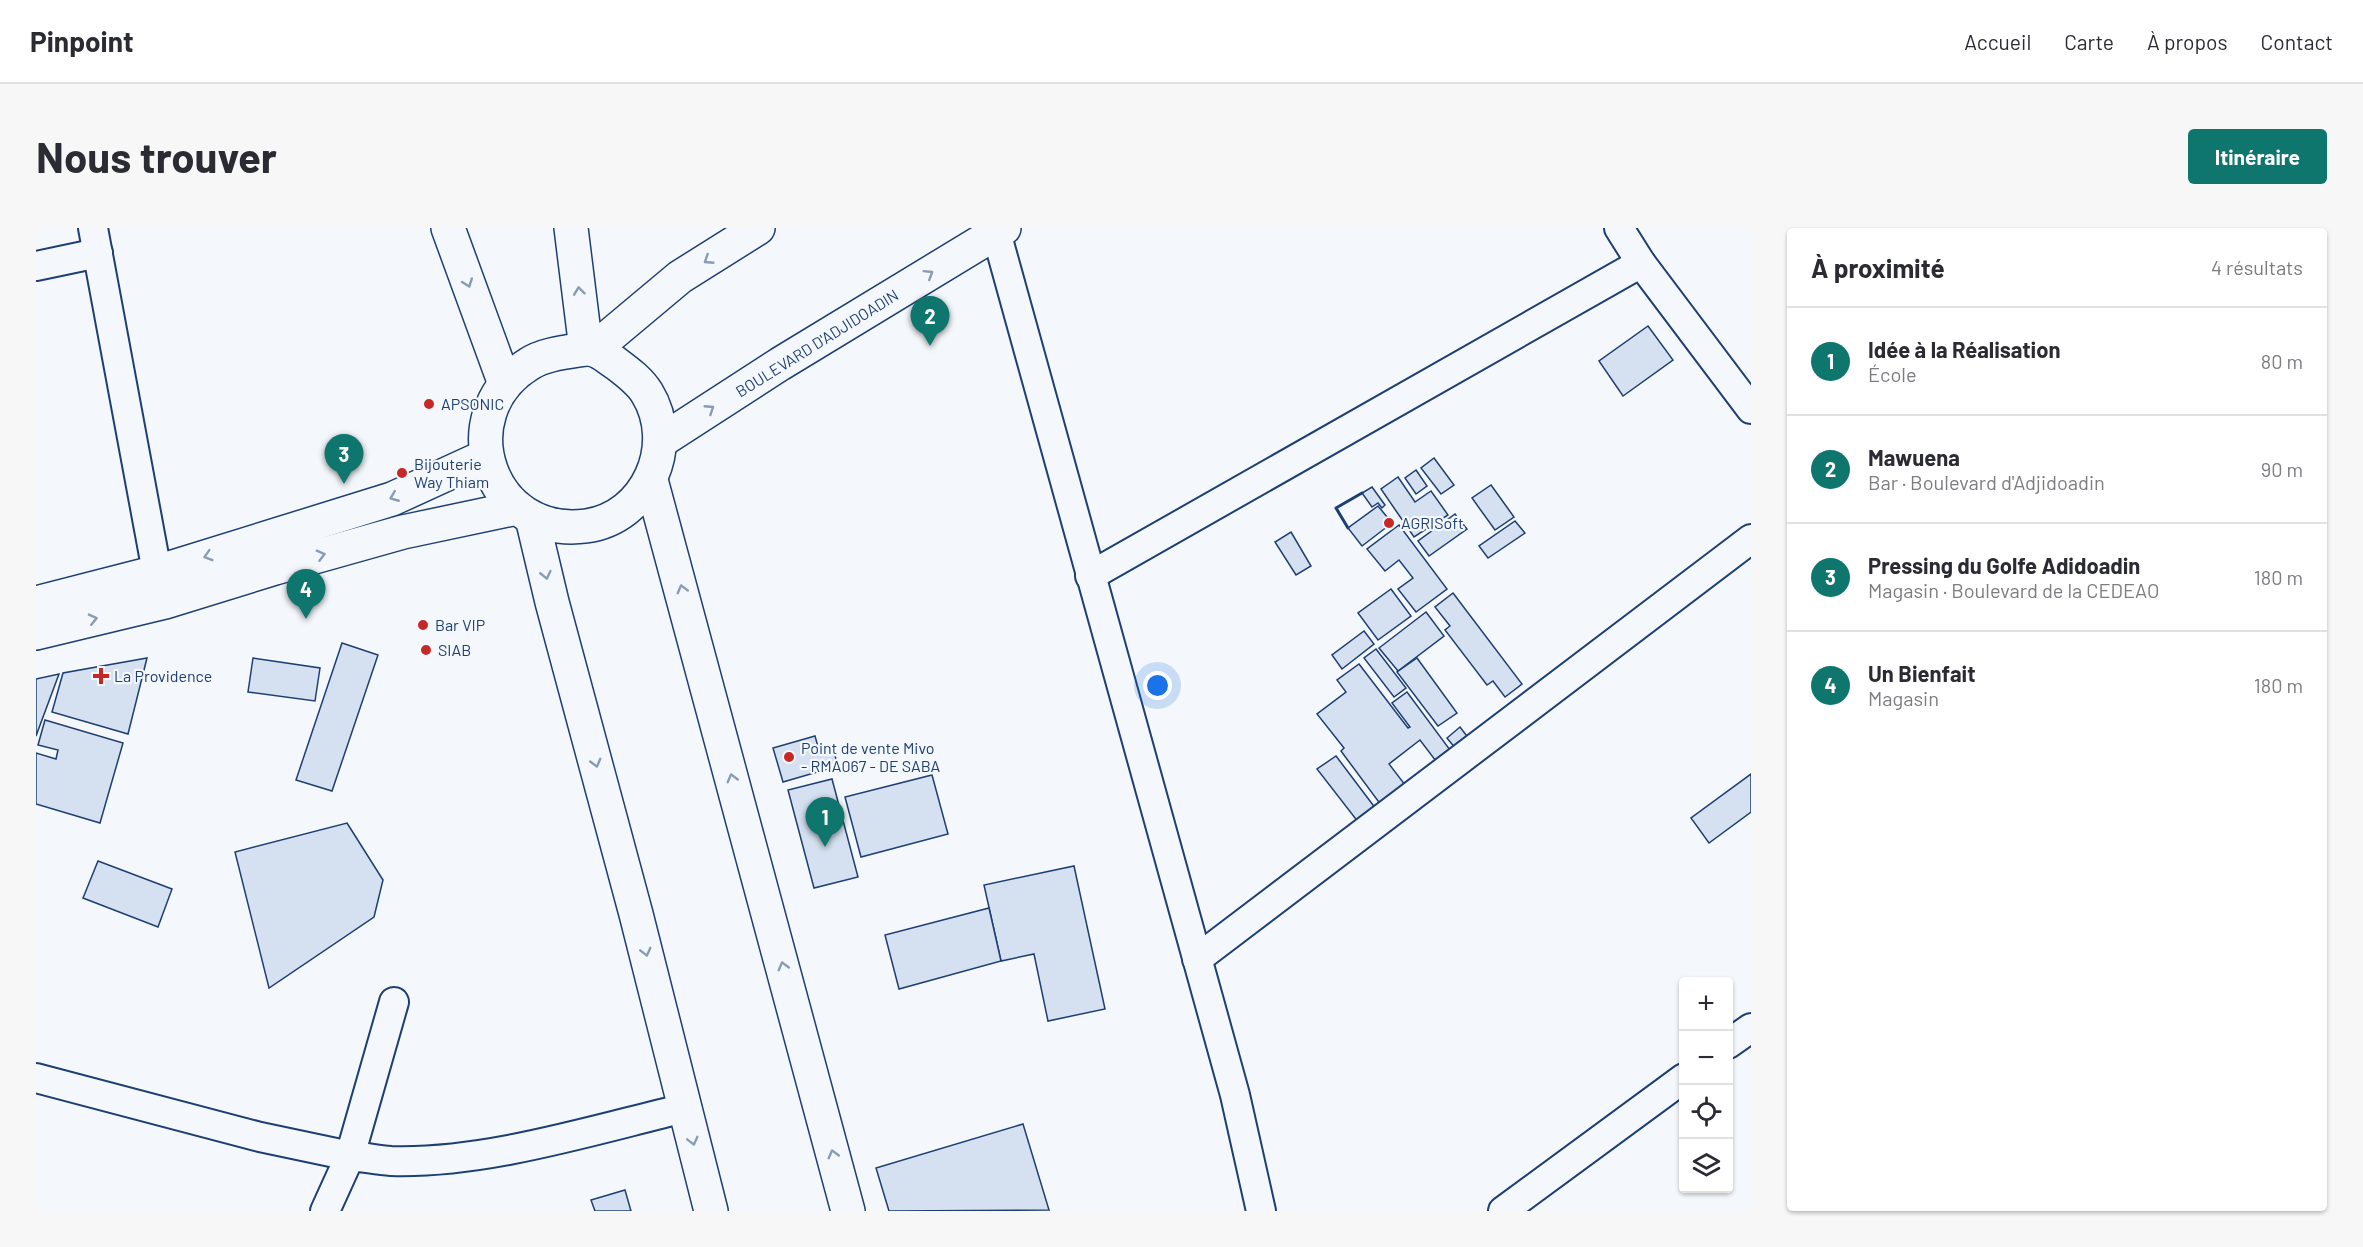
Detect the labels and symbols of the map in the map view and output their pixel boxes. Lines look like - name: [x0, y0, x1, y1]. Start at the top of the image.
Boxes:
- one-way arrow: [704, 252, 714, 264]
- one-way arrow: [923, 269, 933, 281]
- one-way arrow: [461, 277, 474, 288]
- street label: BOULEVARD D'ADJIDOADIN: [732, 285, 902, 401]
- one-way arrow: [573, 286, 586, 295]
- pin: 2: [910, 296, 950, 346]
- place label: APSONIC: [441, 394, 504, 413]
- marker: APSONIC: [422, 397, 436, 411]
- one-way arrow: [704, 405, 714, 417]
- pin: 3: [324, 434, 364, 484]
- place label: Bijouterie Way Thiam: [414, 454, 489, 491]
- marker: Bijouterie Way Thiam: [395, 466, 409, 480]
- one-way arrow: [390, 490, 401, 502]
- place label: AGRISoft: [1401, 513, 1464, 532]
- marker: AGRISoft: [1382, 516, 1396, 530]
- one-way arrow: [204, 549, 214, 561]
- one-way arrow: [315, 550, 326, 562]
- pin: 4: [286, 570, 326, 619]
- one-way arrow: [539, 570, 552, 580]
- one-way arrow: [676, 585, 689, 595]
- one-way arrow: [88, 614, 98, 627]
- place label: Bar VIP: [435, 615, 485, 634]
- marker: Bar VIP: [416, 618, 430, 632]
- place label: SIAB: [438, 640, 471, 659]
- marker: SIAB: [419, 643, 433, 657]
- place label: La Providence: [114, 666, 212, 685]
- marker: La Providence: [92, 667, 110, 685]
- your location: [1143, 671, 1172, 700]
- place label: Point de vente Mivo - RMA067 - DE SABA: [801, 738, 940, 775]
- marker: Point de vente Mivo - RMA067 - DE SABA: [782, 750, 796, 764]
- one-way arrow: [589, 757, 601, 768]
- one-way arrow: [727, 773, 739, 784]
- pin: 1: [806, 798, 844, 847]
- one-way arrow: [638, 947, 651, 957]
- one-way arrow: [777, 961, 790, 971]
- one-way arrow: [686, 1135, 698, 1146]
- one-way arrow: [828, 1150, 841, 1160]

